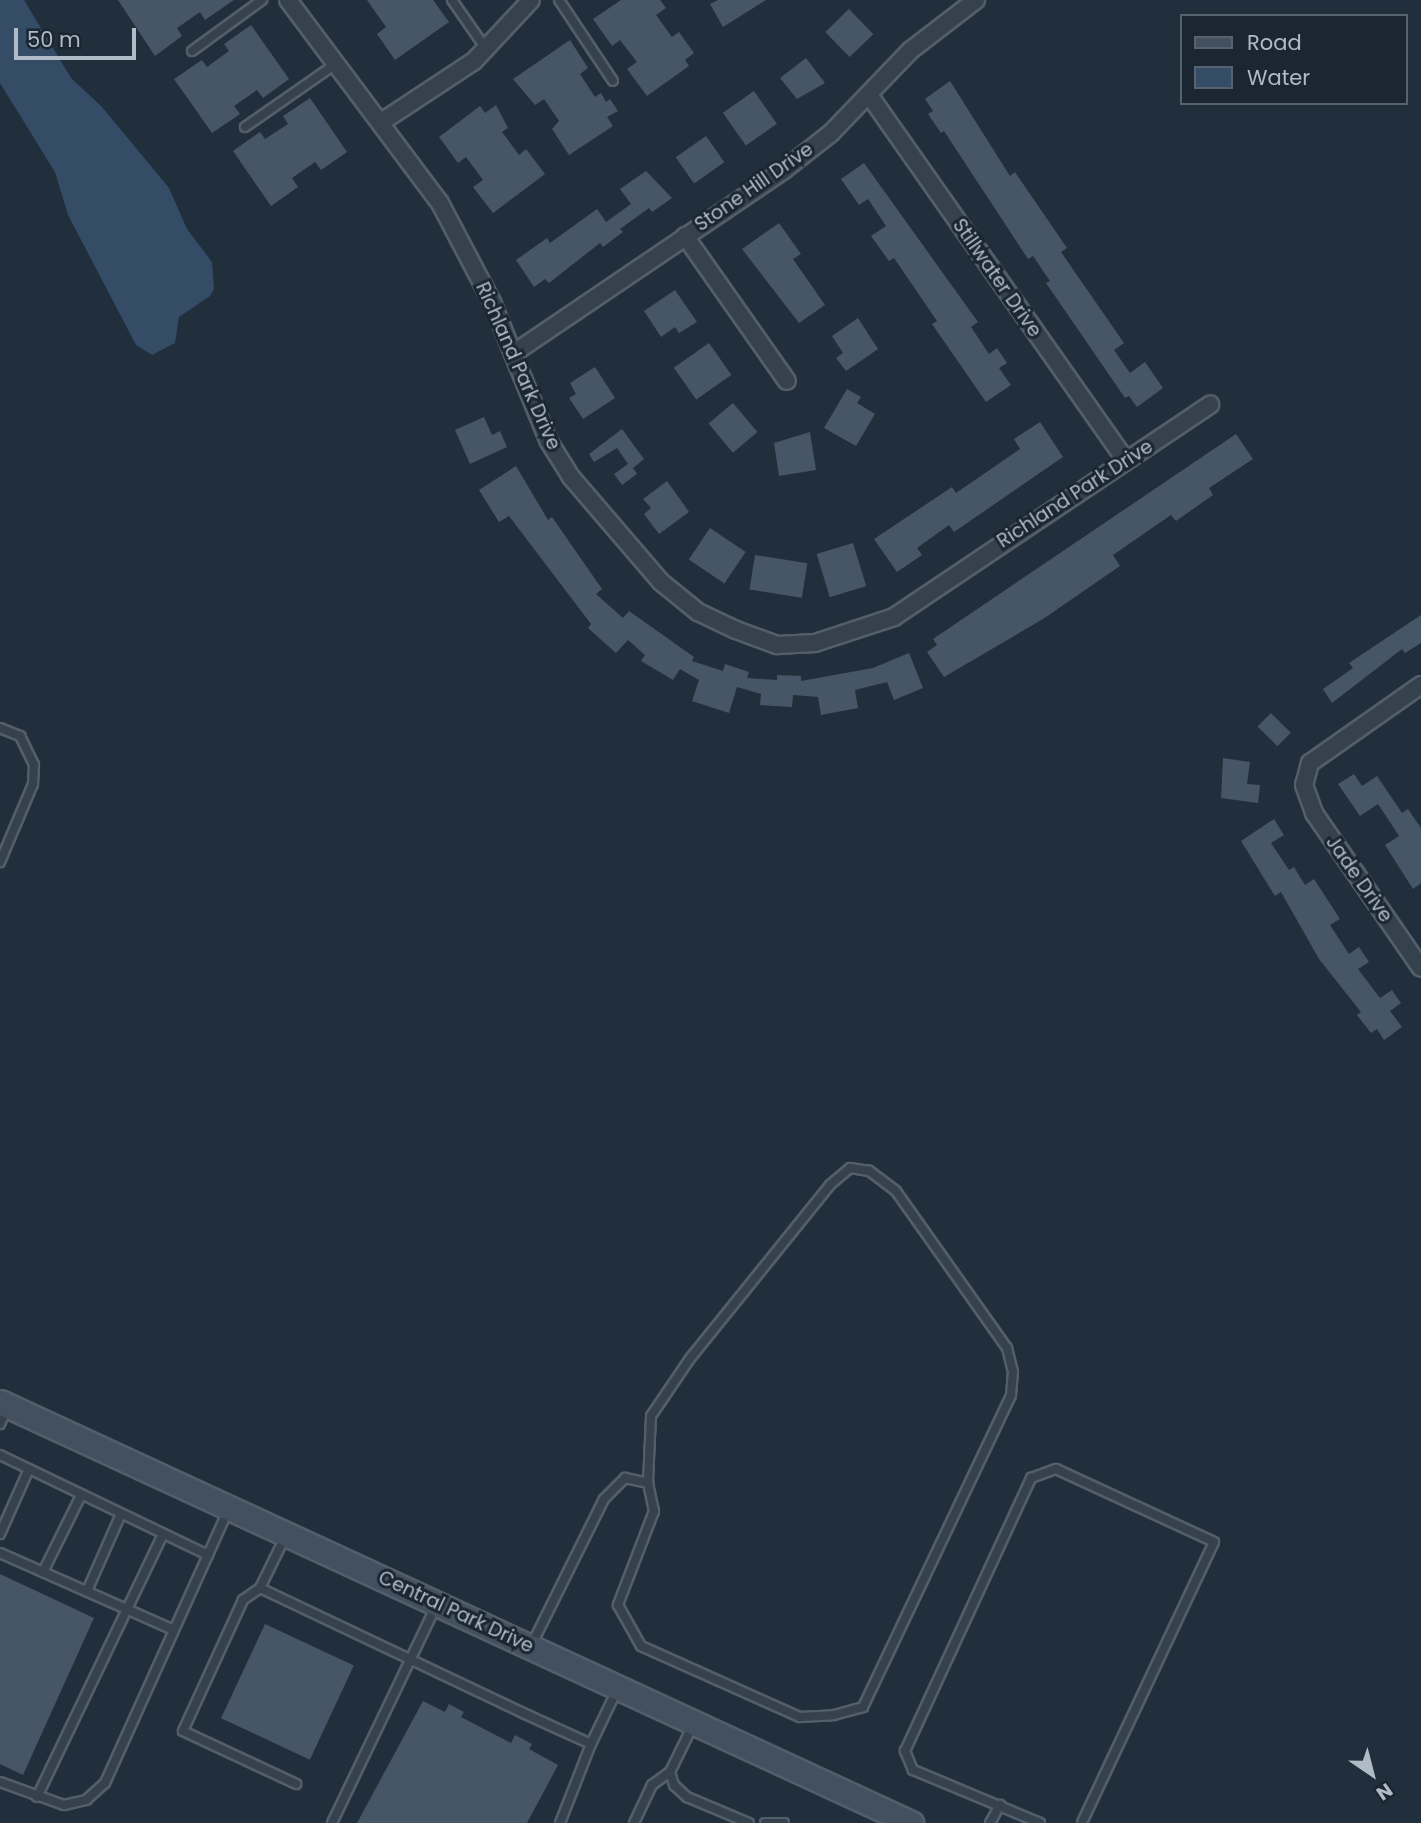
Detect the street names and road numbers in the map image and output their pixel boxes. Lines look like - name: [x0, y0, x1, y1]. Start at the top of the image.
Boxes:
- street label: Stone Hill Drive: [690, 138, 818, 236]
- street label: Stillwater Drive: [948, 215, 1046, 341]
- street label: Richland Park Drive: [471, 279, 565, 453]
- street label: Richland Park Drive: [993, 435, 1157, 553]
- street label: Jade Drive: [1321, 831, 1397, 927]
- street label: Central Park Drive: [375, 1566, 537, 1658]

